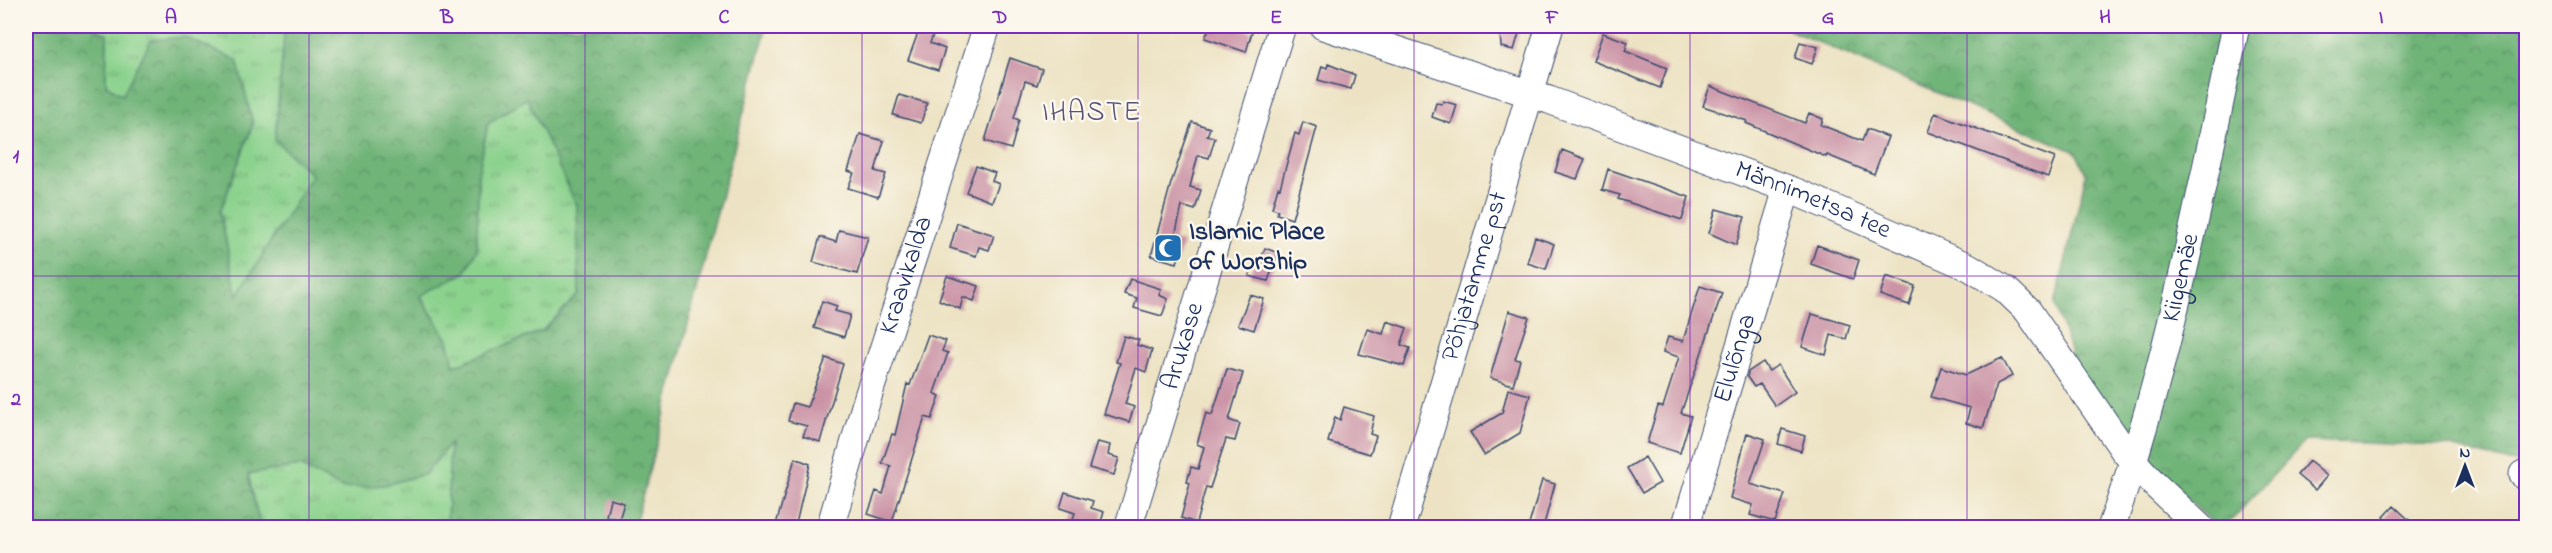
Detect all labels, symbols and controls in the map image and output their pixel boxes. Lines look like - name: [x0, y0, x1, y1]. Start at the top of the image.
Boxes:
- text: A: [165, 4, 177, 33]
- text: B: [439, 4, 454, 33]
- text: C: [719, 4, 730, 33]
- text: D: [992, 4, 1007, 33]
- text: E: [1270, 4, 1282, 33]
- text: F: [1545, 4, 1559, 33]
- text: G: [1822, 4, 1835, 33]
- text: H: [2099, 4, 2111, 33]
- text: I: [2379, 4, 2384, 33]
- district label: IHASTE: [1042, 93, 1142, 134]
- text: 1: [13, 143, 20, 172]
- street label: Männimetsa tee: [1729, 152, 1897, 250]
- street label: Põhjatamme pst: [1432, 187, 1519, 366]
- street label: Kraavikalda: [870, 212, 944, 339]
- place label: Islamic Place of Worship: [1189, 214, 1326, 282]
- street label: Kiigemäe: [2153, 229, 2211, 326]
- mosque icon: Islamic Place of Worship: [1152, 232, 1184, 264]
- street label: Arukase: [1152, 298, 1215, 395]
- street label: Elulõnga: [1705, 309, 1767, 408]
- text: 2: [10, 386, 21, 415]
- north arrow: [2435, 436, 2495, 496]
- text: N: [2460, 441, 2471, 465]

